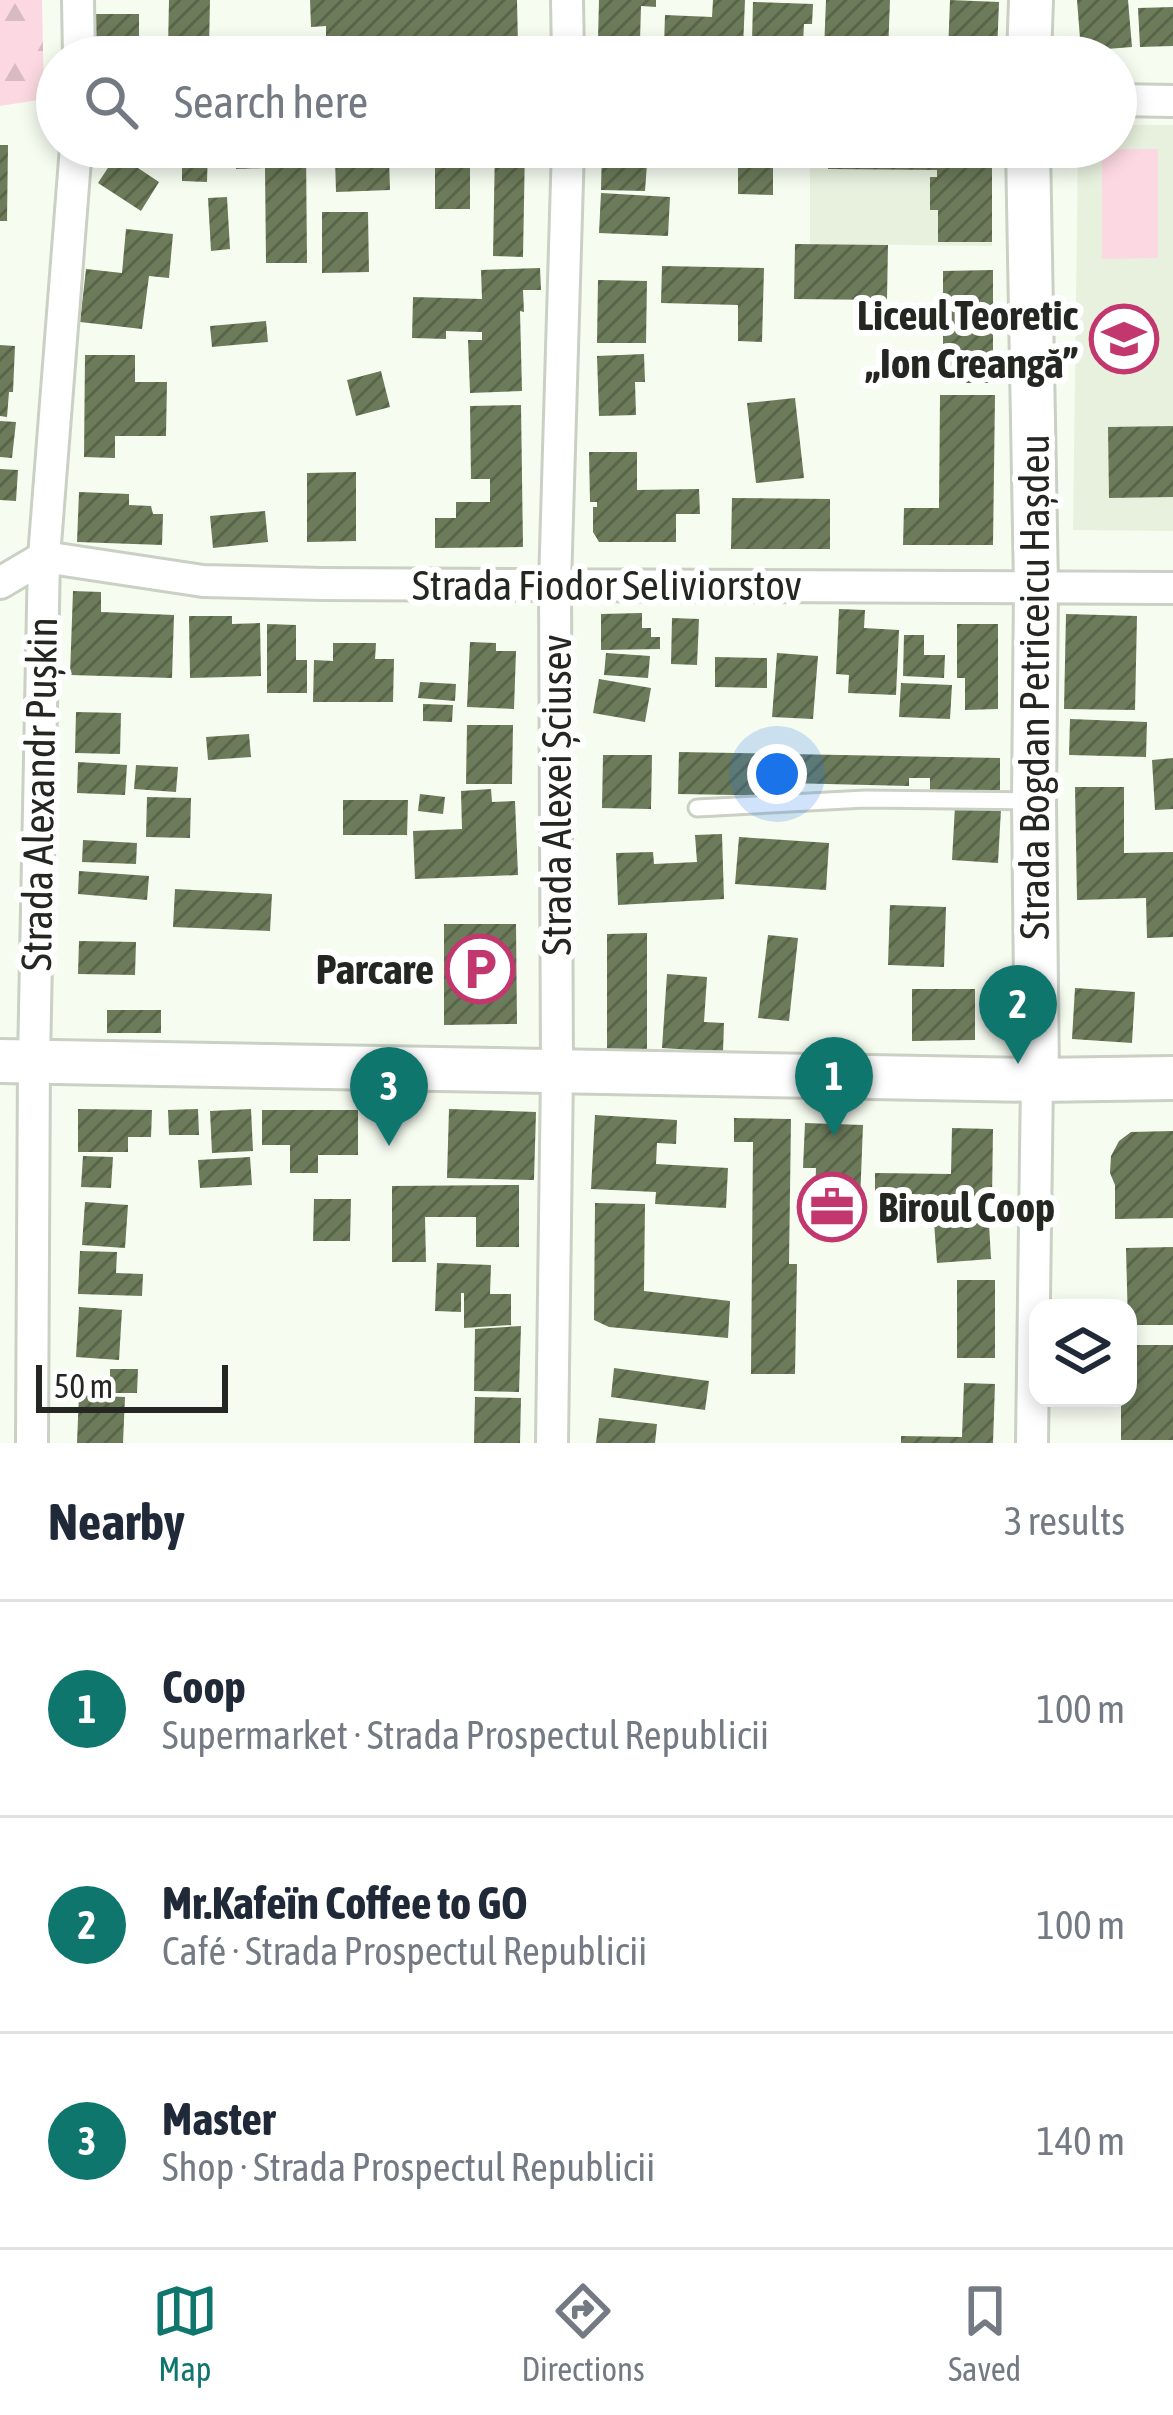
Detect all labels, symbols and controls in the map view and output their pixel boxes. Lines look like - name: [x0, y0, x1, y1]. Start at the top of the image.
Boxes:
- search box: [36, 36, 1137, 168]
- icon: search: [78, 69, 144, 135]
- text: Search here: [174, 76, 368, 128]
- place label: Liceul Teoretic „Ion Creangă”: [857, 291, 1079, 387]
- school or university icon: Liceul Teoretic „Ion Creangă”: [1089, 304, 1159, 374]
- street label: Strada Bogdan Petriceicu Hașdeu: [1010, 434, 1058, 940]
- street label: Strada Fiodor Seliviorstov: [412, 561, 802, 609]
- street label: Strada Alexandr Pușkin: [12, 617, 66, 971]
- street label: Strada Alexei Șciusev: [532, 635, 581, 955]
- your location: [747, 744, 807, 804]
- parking icon: Parcare: [445, 934, 515, 1004]
- place label: Parcare: [316, 945, 434, 993]
- pin: 2: [979, 965, 1057, 1064]
- pin: 1: [795, 1037, 873, 1136]
- pin: 3: [350, 1047, 428, 1146]
- office icon: Biroul Coop: [797, 1172, 867, 1242]
- place label: Biroul Coop: [878, 1183, 1055, 1231]
- map controls: [1029, 1299, 1137, 1407]
- button: layers: [1029, 1299, 1137, 1407]
- scale bar: [36, 1359, 228, 1412]
- text: 50 m: [54, 1367, 113, 1405]
- text: Nearby: [48, 1492, 185, 1551]
- text: 3 results: [1004, 1499, 1125, 1543]
- text: Coop: [162, 1661, 246, 1713]
- text: 1: [78, 1687, 96, 1731]
- text: 100 m: [1037, 1687, 1125, 1731]
- text: Supermarket · Strada Prospectul Republicii: [162, 1713, 769, 1757]
- text: Mr.Kafeïn Coffee to GO: [162, 1877, 527, 1929]
- text: 2: [78, 1903, 96, 1947]
- text: 100 m: [1037, 1903, 1125, 1947]
- text: Café · Strada Prospectul Republicii: [162, 1929, 647, 1973]
- text: Master: [162, 2093, 275, 2145]
- text: 3: [78, 2119, 96, 2163]
- text: 140 m: [1037, 2119, 1125, 2163]
- text: Shop · Strada Prospectul Republicii: [162, 2145, 655, 2189]
- tab: Map: [152, 2278, 218, 2388]
- tab: Directions: [521, 2278, 645, 2388]
- tab: Saved: [948, 2278, 1021, 2388]

